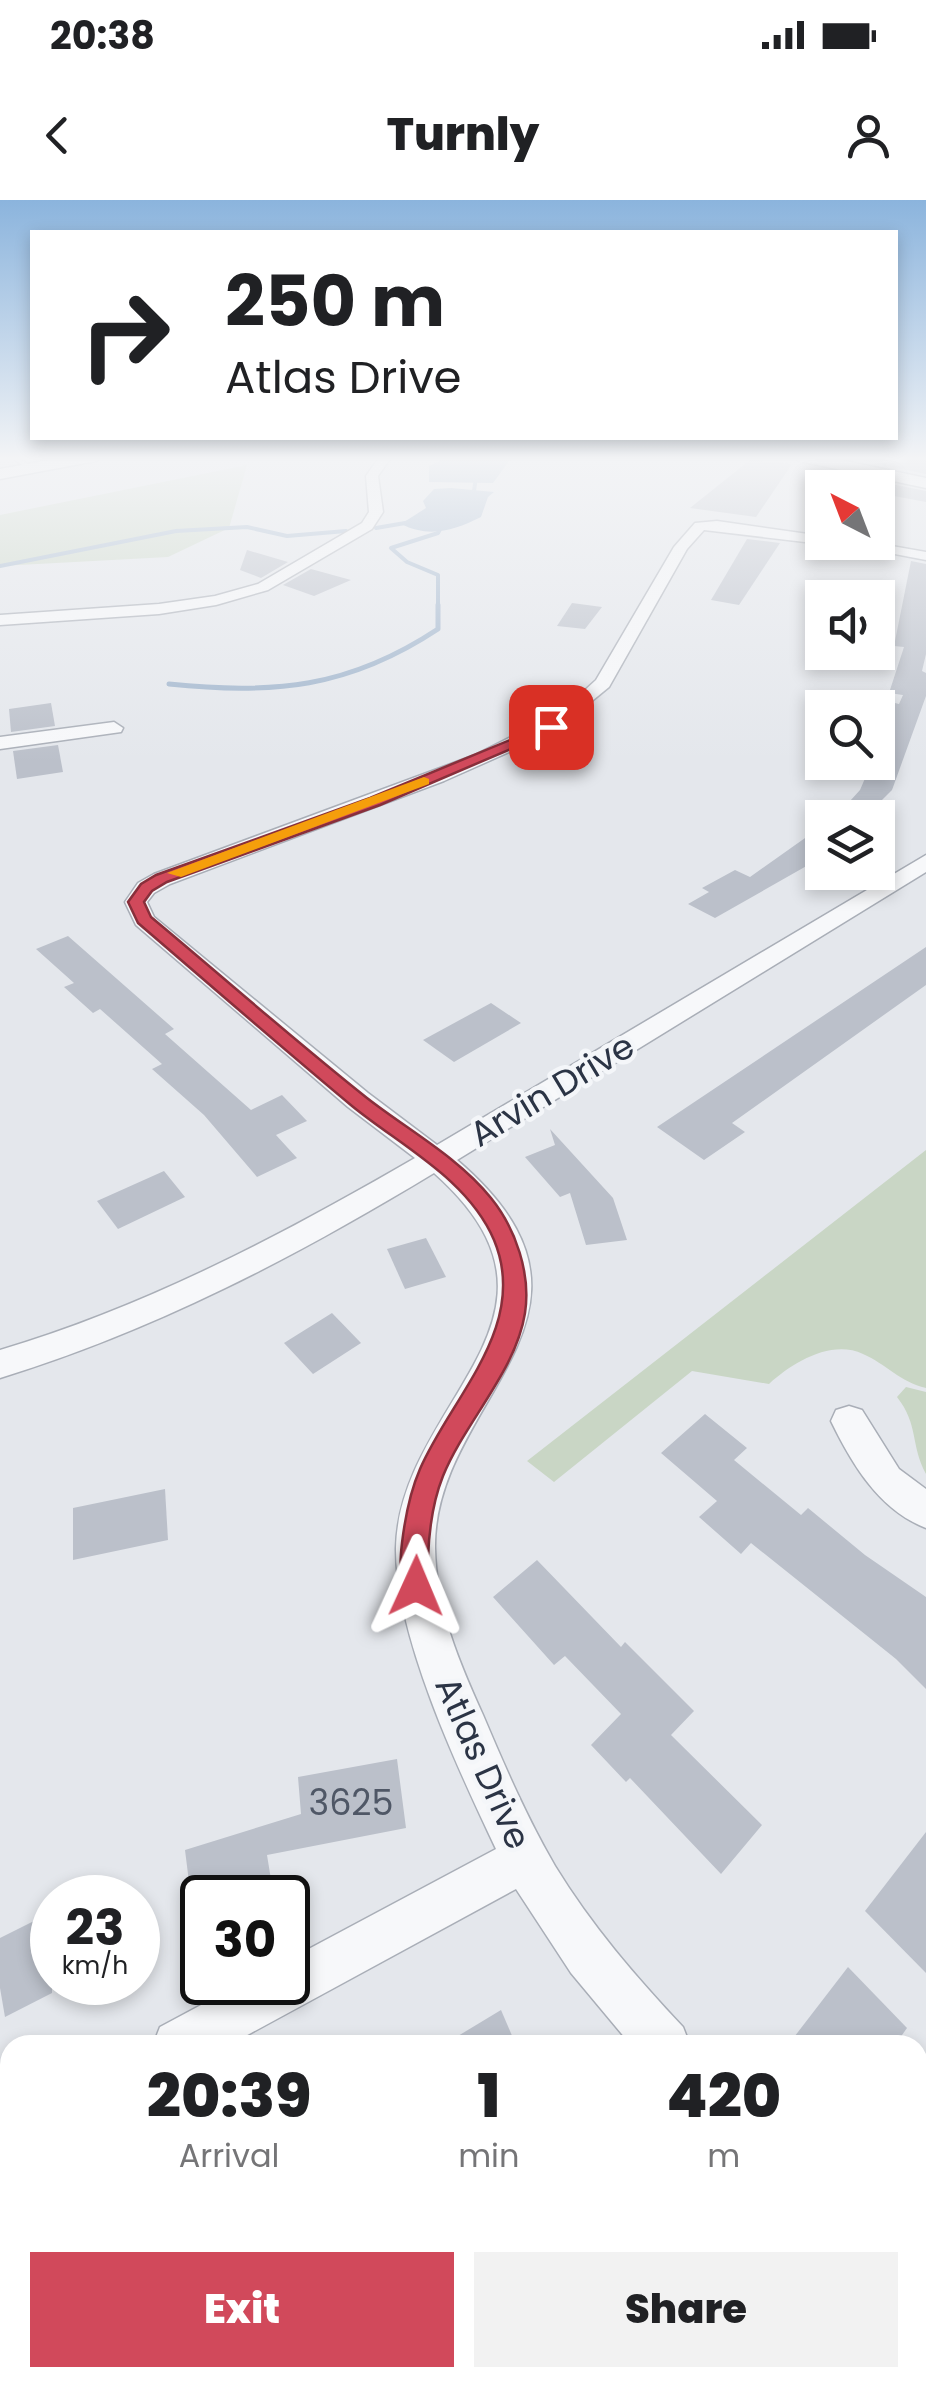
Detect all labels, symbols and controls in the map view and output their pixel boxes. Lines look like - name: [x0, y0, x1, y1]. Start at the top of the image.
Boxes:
- text: 20:38: [50, 9, 155, 62]
- text: Turnly: [387, 103, 539, 166]
- icon: back: [30, 108, 85, 163]
- icon: person: [841, 108, 896, 163]
- text: 250 m: [225, 252, 445, 351]
- icon: right: [60, 270, 190, 400]
- text: Atlas Drive: [225, 346, 462, 409]
- north arrow: [805, 470, 895, 560]
- map controls: [805, 470, 895, 890]
- button: sound: [805, 580, 895, 670]
- pin: [509, 685, 594, 770]
- button: search: [805, 690, 895, 780]
- icon: arrive: [524, 700, 579, 755]
- button: layers: [805, 800, 895, 890]
- street label: Arvin Drive: [460, 1021, 643, 1158]
- position arrow: [364, 1534, 468, 1638]
- street label: Atlas Drive: [424, 1669, 543, 1857]
- house number: 3625: [309, 1778, 393, 1827]
- speed limit sign: 30: [180, 1875, 310, 2005]
- text: 23: [66, 1892, 124, 1963]
- text: km/h: [62, 1948, 128, 1983]
- text: 20:39: [147, 2054, 311, 2138]
- text: 1: [477, 2054, 500, 2138]
- text: 420: [666, 2054, 781, 2138]
- text: Arrival: [179, 2133, 279, 2178]
- text: min: [458, 2133, 519, 2178]
- text: m: [707, 2133, 740, 2178]
- button: Exit: [30, 2252, 454, 2367]
- button: Share: [474, 2252, 898, 2367]

